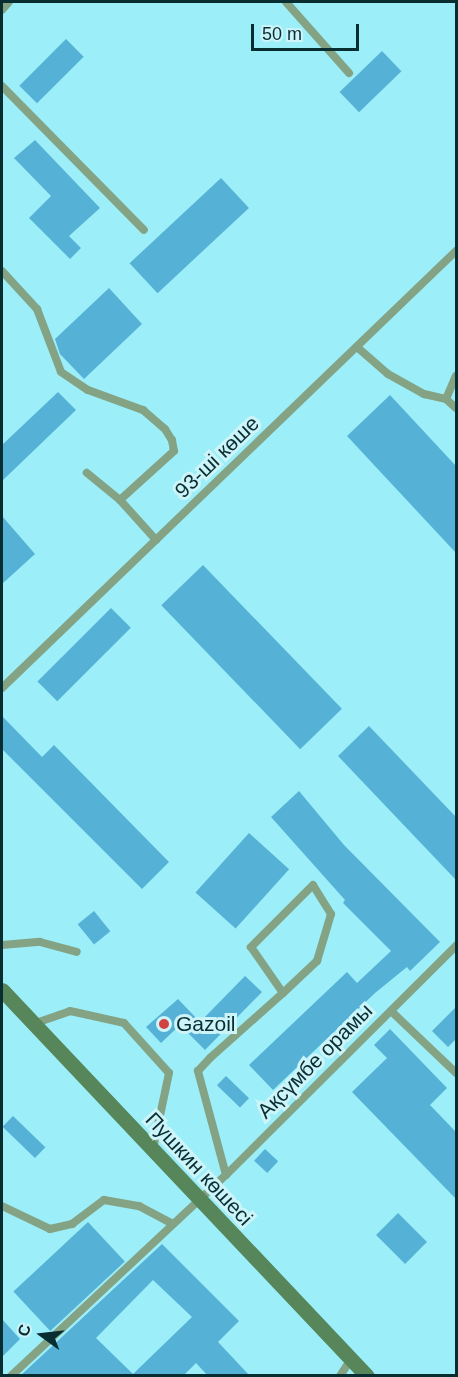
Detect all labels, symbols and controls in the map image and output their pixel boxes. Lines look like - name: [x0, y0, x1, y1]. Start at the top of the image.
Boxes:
- scale bar: [254, 12, 362, 50]
- text: 50 m: [262, 24, 302, 44]
- street label: 93-ші көше: [170, 411, 264, 503]
- street label: Ақсүмбе орамы: [252, 998, 378, 1124]
- place label: Gazoil: [176, 1011, 236, 1037]
- marker: Gazoil: [157, 1017, 171, 1031]
- street label: Пушкин көшесі: [140, 1107, 258, 1231]
- north arrow: [12, 1305, 72, 1365]
- text: С: [14, 1322, 34, 1338]

